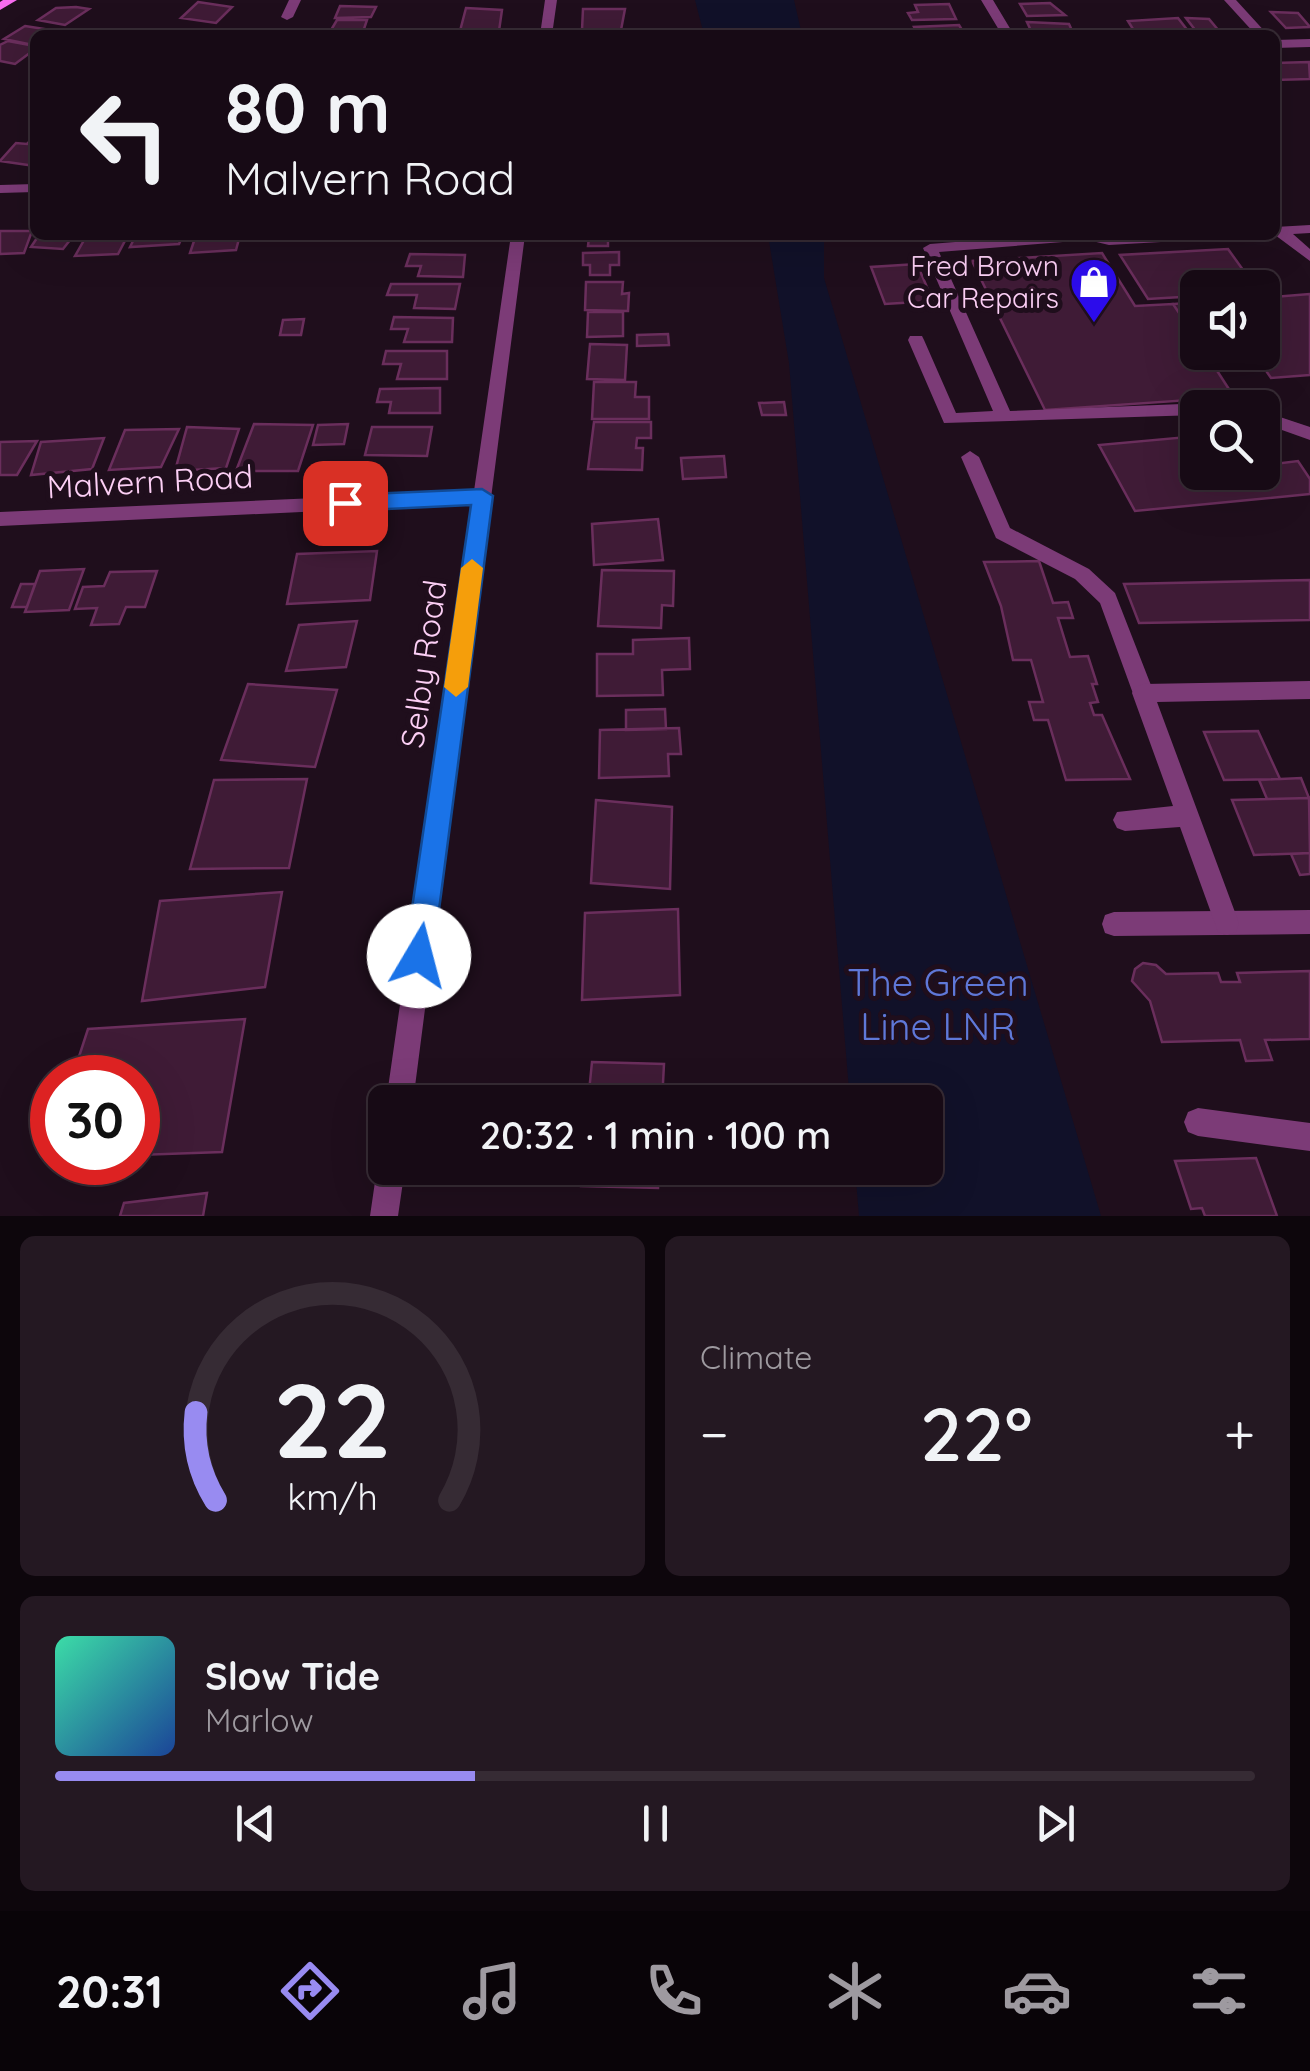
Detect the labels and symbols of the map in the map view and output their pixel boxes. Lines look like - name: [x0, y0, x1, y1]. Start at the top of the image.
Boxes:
- place label: Fred Brown Car Repairs: [907, 248, 1059, 315]
- shop icon: Fred Brown Car Repairs: [1068, 256, 1120, 324]
- street label: Malvern Road: [46, 456, 254, 506]
- pin: [303, 461, 388, 546]
- street label: Selby Road: [391, 577, 455, 750]
- position arrow: [367, 904, 471, 1008]
- park label: The Green Line LNR: [847, 958, 1029, 1050]
- speed limit sign: 30: [30, 1055, 160, 1185]

